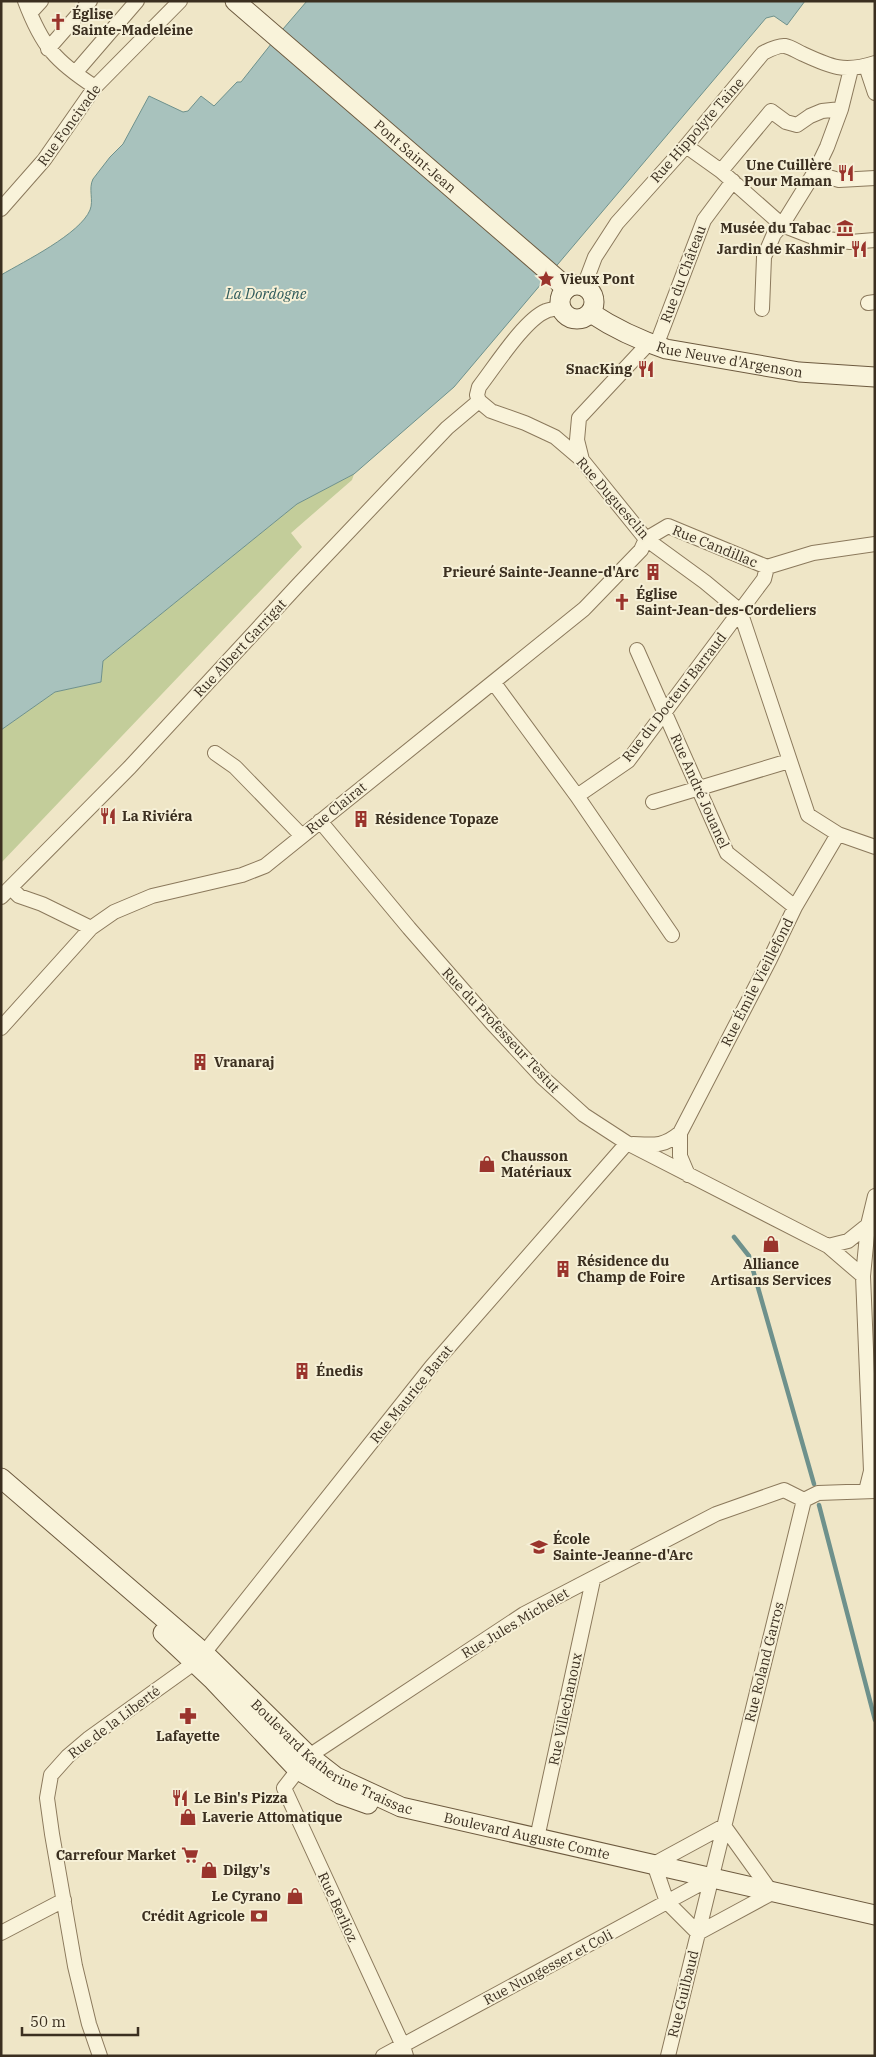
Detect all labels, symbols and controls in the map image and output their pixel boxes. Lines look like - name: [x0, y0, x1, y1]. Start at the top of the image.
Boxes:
- place label: Église Sainte-Madeleine: [72, 4, 193, 39]
- church icon: Église Sainte-Madeleine: [48, 12, 68, 32]
- street label: Rue Hippolyte Taine: [646, 74, 748, 186]
- street label: Rue Foncivade: [33, 81, 105, 169]
- street label: Pont Saint-Jean: [370, 116, 460, 197]
- place label: Une Cuillère Pour Maman: [744, 156, 832, 190]
- restaurant icon: Une Cuillère Pour Maman: [836, 163, 856, 183]
- museum icon: Musée du Tabac: [835, 218, 855, 238]
- place label: Musée du Tabac: [720, 219, 832, 237]
- street label: Rue du Château: [656, 222, 710, 325]
- restaurant icon: Jardin de Kashmir: [849, 239, 869, 259]
- place label: Jardin de Kashmir: [717, 240, 845, 258]
- place icon: Vieux Pont: [536, 269, 556, 289]
- place label: Vieux Pont: [560, 270, 634, 288]
- water label: La Dordogne: [225, 284, 307, 303]
- street label: Rue Neuve d'Argenson: [654, 337, 804, 381]
- restaurant icon: SnacKing: [636, 359, 656, 379]
- place label: SnacKing: [566, 360, 633, 378]
- street label: Rue Duguesclin: [573, 453, 654, 543]
- street label: Rue Candillac: [670, 521, 760, 571]
- building icon: Prieuré Sainte-Jeanne-d'Arc: [643, 562, 663, 582]
- place label: Prieuré Sainte-Jeanne-d'Arc: [443, 563, 640, 581]
- place label: Église Saint-Jean-des-Cordeliers: [636, 584, 816, 619]
- church icon: Église Saint-Jean-des-Cordeliers: [612, 592, 632, 612]
- street label: Rue Albert Garrigat: [190, 595, 290, 701]
- street label: Rue du Docteur Barraud: [618, 628, 730, 765]
- street label: Rue André Jouanel: [667, 731, 733, 851]
- street label: Rue Clairat: [302, 778, 370, 838]
- restaurant icon: La Riviéra: [98, 806, 118, 826]
- place label: La Riviéra: [122, 807, 192, 825]
- building icon: Résidence Topaze: [351, 809, 371, 829]
- place label: Résidence Topaze: [375, 810, 499, 828]
- street label: Rue Émile Vieillefond: [716, 914, 797, 1049]
- street label: Rue du Professeur Testut: [438, 964, 564, 1096]
- building icon: Vranaraj: [190, 1052, 210, 1072]
- place label: Vranaraj: [214, 1053, 275, 1071]
- place label: Chausson Matériaux: [501, 1147, 572, 1181]
- shop icon: Chausson Matériaux: [477, 1154, 497, 1174]
- shop icon: Alliance Artisans Services: [761, 1234, 781, 1254]
- place label: Résidence du Champ de Foire: [577, 1252, 685, 1286]
- place label: Alliance Artisans Services: [711, 1255, 831, 1289]
- building icon: Résidence du Champ de Foire: [553, 1259, 573, 1279]
- street label: Rue Maurice Barat: [366, 1341, 456, 1447]
- building icon: Énedis: [292, 1361, 312, 1381]
- place label: Énedis: [316, 1361, 363, 1380]
- place label: École Sainte-Jeanne-d'Arc: [553, 1529, 694, 1564]
- school or university icon: École Sainte-Jeanne-d'Arc: [529, 1537, 549, 1557]
- street label: Rue Jules Michelet: [458, 1584, 572, 1662]
- street label: Rue Roland Garros: [740, 1600, 788, 1724]
- street label: Rue Villechanoux: [544, 1651, 586, 1767]
- street label: Rue de la Liberté: [64, 1682, 164, 1762]
- street label: Boulevard Katherine Traissac: [247, 1695, 414, 1818]
- pharmacy icon: Lafayette: [178, 1706, 198, 1726]
- place label: Lafayette: [156, 1727, 220, 1745]
- restaurant icon: Le Bin's Pizza: [170, 1788, 190, 1808]
- place label: Le Bin's Pizza: [194, 1789, 288, 1807]
- shop icon: Laverie Attomatique: [178, 1807, 198, 1827]
- place label: Laverie Attomatique: [202, 1808, 343, 1826]
- street label: Boulevard Auguste Comte: [442, 1808, 612, 1863]
- supermarket icon: Carrefour Market: [180, 1845, 200, 1865]
- place label: Carrefour Market: [56, 1846, 176, 1864]
- shop icon: Dilgy's: [199, 1860, 219, 1880]
- place label: Dilgy's: [223, 1861, 270, 1879]
- street label: Rue Berlioz: [314, 1869, 362, 1945]
- shop icon: Le Cyrano: [285, 1886, 305, 1906]
- place label: Le Cyrano: [212, 1887, 281, 1905]
- bank icon: Crédit Agricole: [249, 1906, 269, 1926]
- place label: Crédit Agricole: [141, 1907, 245, 1925]
- street label: Rue Nungesser et Coli: [480, 1925, 616, 2009]
- street label: Rue Guilbaud: [663, 1948, 703, 2040]
- scale bar: [22, 2004, 139, 2036]
- text: 50 m: [30, 2012, 66, 2031]

